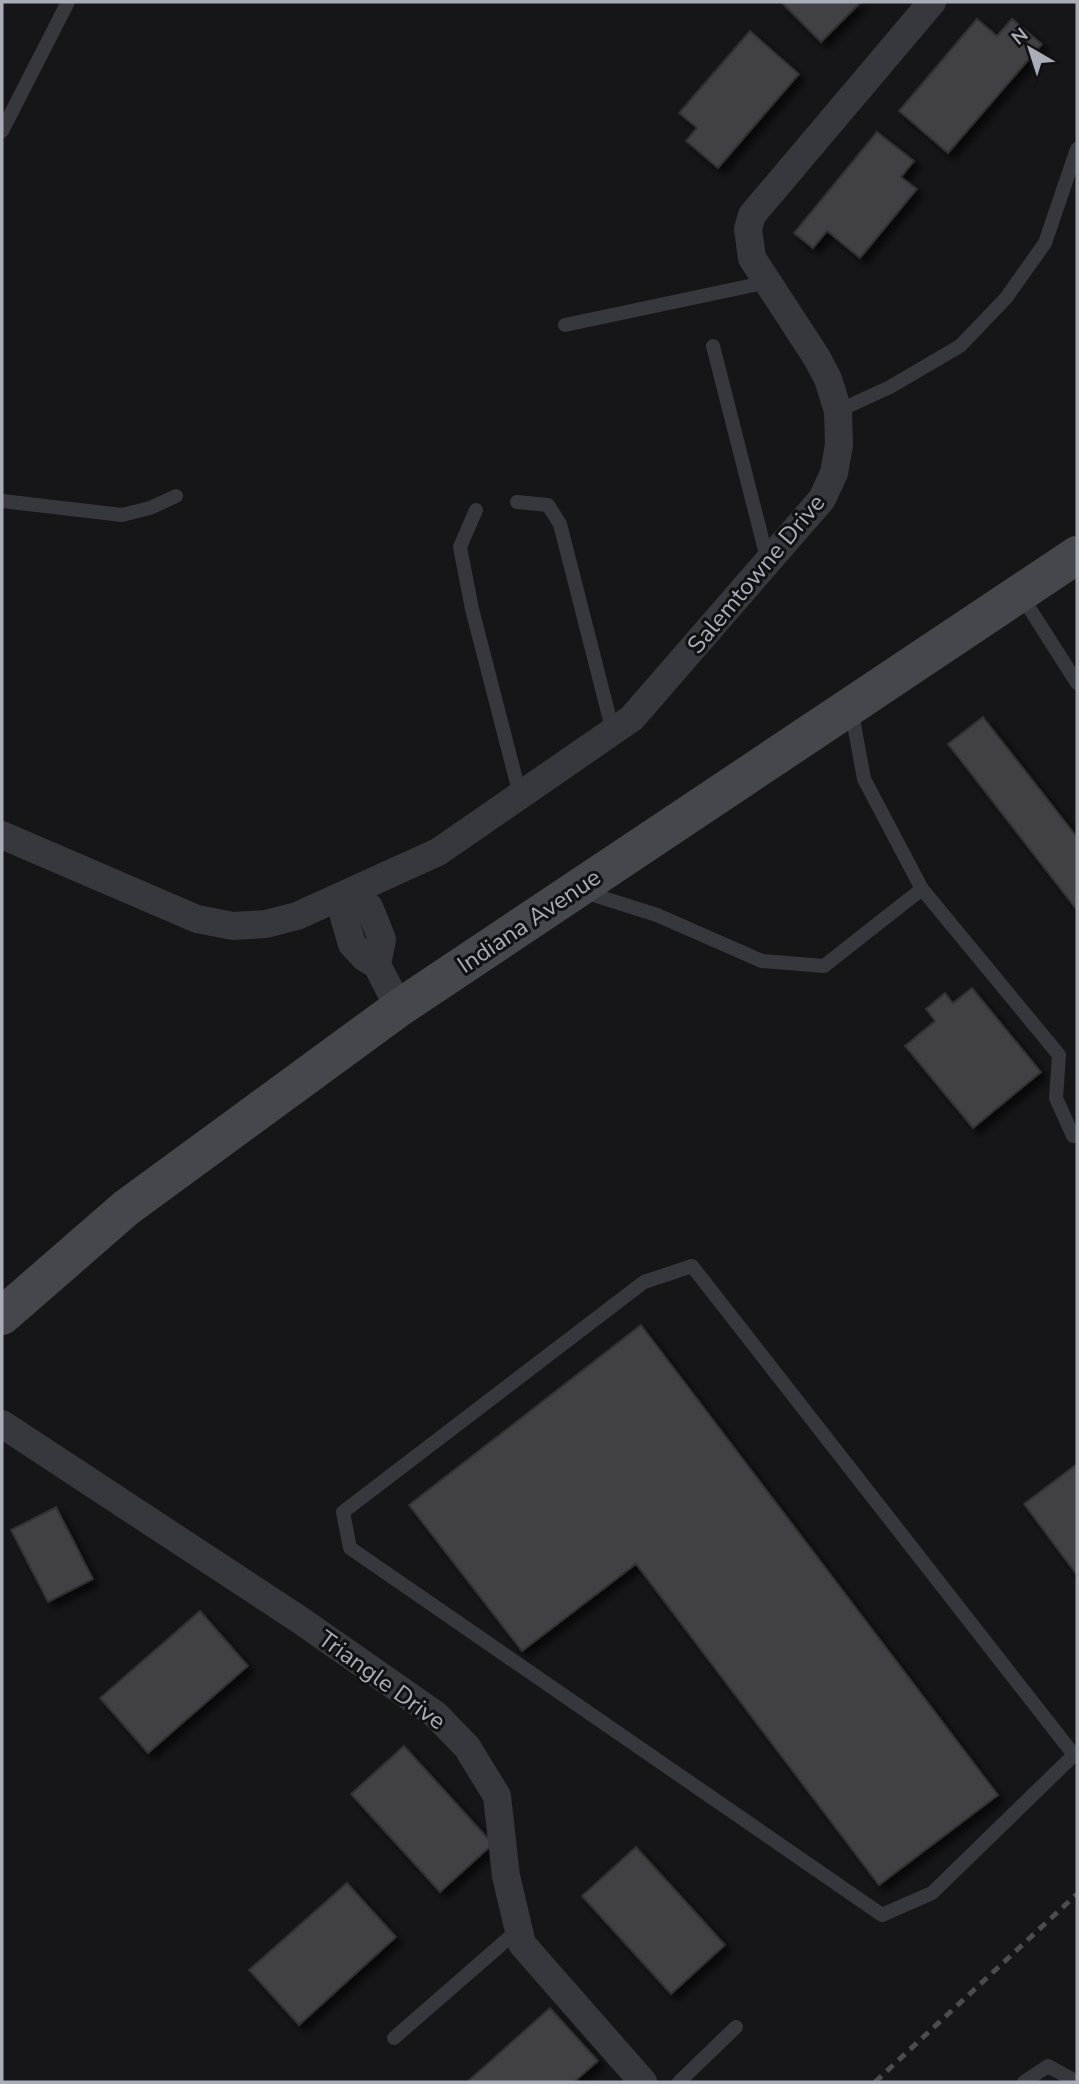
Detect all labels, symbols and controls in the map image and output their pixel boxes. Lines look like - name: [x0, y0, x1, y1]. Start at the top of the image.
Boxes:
- north arrow: [995, 14, 1065, 84]
- text: N: [1006, 22, 1034, 51]
- street label: Salemtowne Drive: [680, 488, 832, 660]
- street label: Indiana Avenue: [451, 861, 607, 981]
- street label: Triangle Drive: [312, 1623, 452, 1737]

